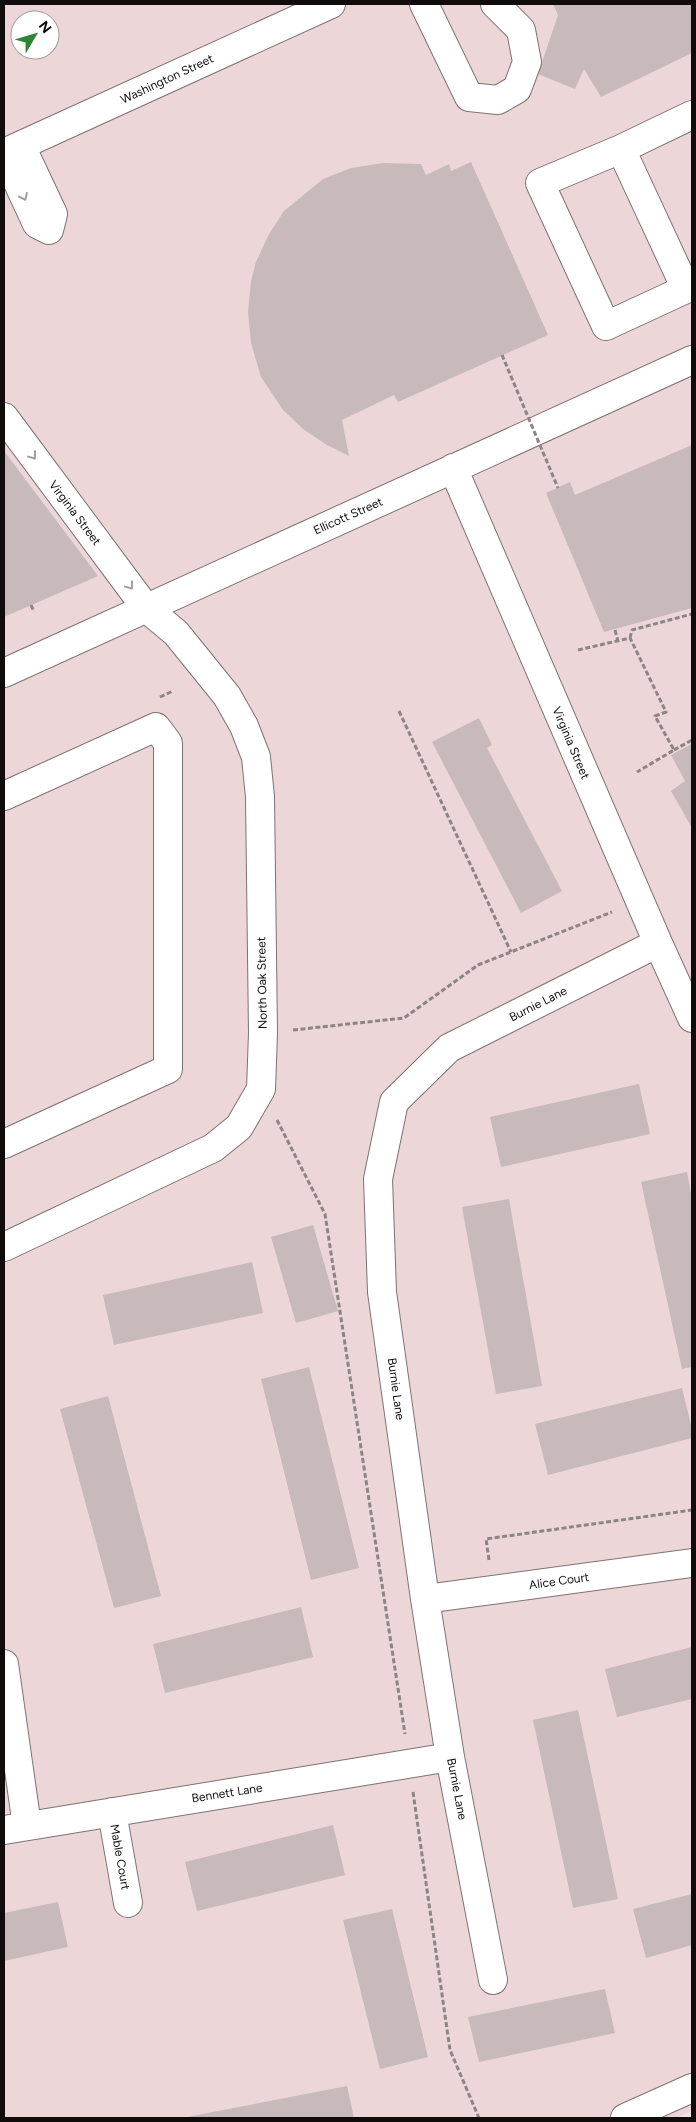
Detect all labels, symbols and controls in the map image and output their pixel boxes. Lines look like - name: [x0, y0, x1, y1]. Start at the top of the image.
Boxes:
- north arrow: [10, 10, 60, 60]
- text: N: [35, 18, 55, 37]
- street label: Washington Street: [118, 51, 216, 107]
- one-way arrow: [18, 192, 29, 201]
- one-way arrow: [27, 450, 36, 460]
- street label: Virginia Street: [46, 478, 104, 548]
- street label: Ellicott Street: [311, 494, 385, 537]
- one-way arrow: [124, 580, 133, 590]
- street label: Virginia Street: [549, 705, 593, 782]
- street label: North Oak Street: [254, 936, 270, 1029]
- street label: Burnie Lane: [507, 983, 569, 1024]
- street label: Burnie Lane: [385, 1357, 407, 1421]
- street label: Alice Court: [528, 1570, 590, 1592]
- street label: Burnie Lane: [444, 1757, 470, 1822]
- street label: Bennett Lane: [191, 1780, 264, 1806]
- street label: Mable Court: [107, 1823, 133, 1891]

